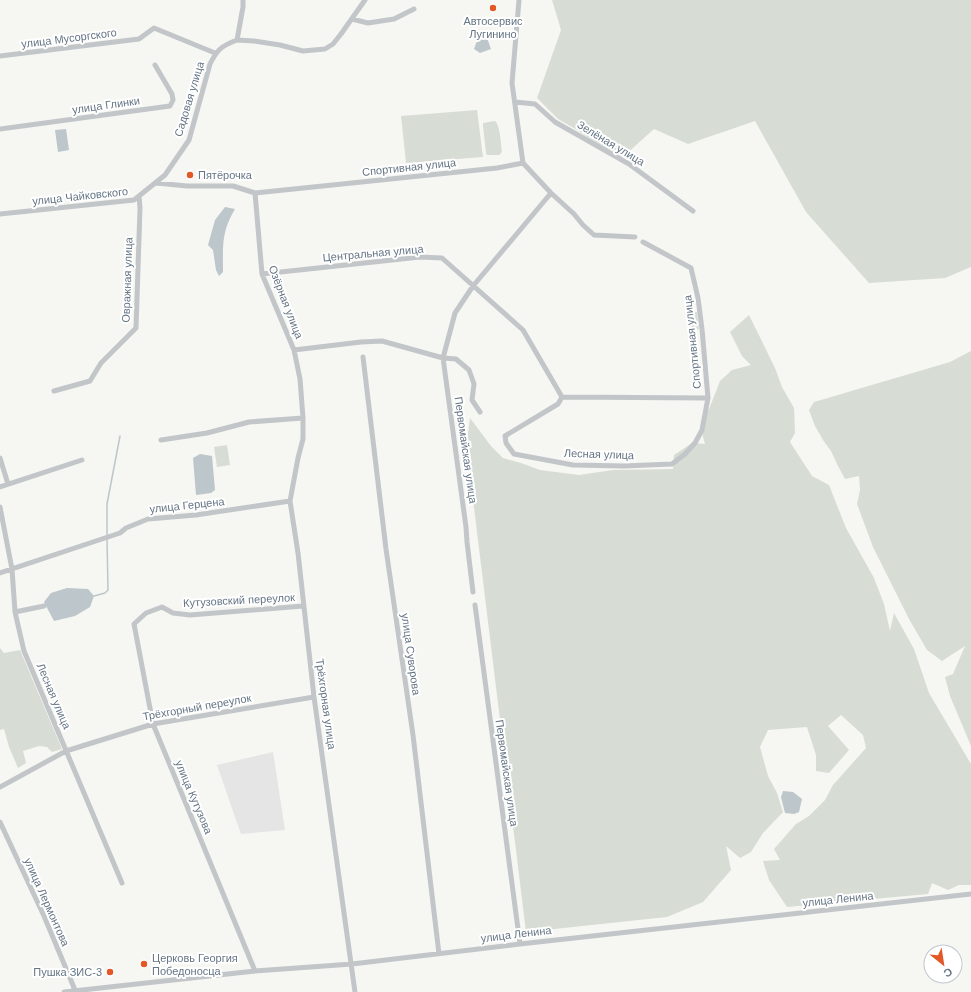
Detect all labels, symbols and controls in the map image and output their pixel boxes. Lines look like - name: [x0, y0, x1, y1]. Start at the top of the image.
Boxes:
- marker: Автосервис Лугинино: [488, 3, 498, 13]
- place label: Автосервис Лугинино: [463, 15, 523, 40]
- street label: улица Мусоргского: [21, 26, 117, 50]
- street label: Садовая улица: [172, 59, 206, 138]
- street label: улица Глинки: [71, 94, 141, 116]
- street label: Зелёная улица: [575, 118, 648, 168]
- street label: Спортивная улица: [361, 156, 457, 178]
- place label: Пятёрочка: [198, 169, 253, 181]
- marker: Пятёрочка: [185, 170, 195, 180]
- street label: улица Чайковского: [32, 185, 128, 207]
- street label: Овражная улица: [120, 236, 135, 323]
- street label: Центральная улица: [322, 243, 425, 263]
- street label: Озёрная улица: [267, 264, 306, 341]
- street label: Спортивная улица: [681, 294, 703, 390]
- street label: Первомайская улица: [453, 396, 480, 505]
- street label: Лесная улица: [564, 447, 635, 461]
- street label: улица Герцена: [149, 495, 226, 515]
- street label: Кутузовский переулок: [183, 591, 295, 609]
- street label: улица Суворова: [399, 612, 423, 697]
- street label: Трёхгорная улица: [314, 658, 338, 751]
- street label: Лесная улица: [35, 661, 74, 732]
- street label: Трёхгорный переулок: [142, 692, 252, 722]
- street label: Первомайская улица: [494, 719, 521, 828]
- street label: улица Кутузова: [173, 758, 215, 836]
- street label: улица Лермонтова: [22, 856, 72, 949]
- street label: улица Ленина: [802, 889, 875, 909]
- street label: улица Ленина: [480, 924, 553, 944]
- north arrow: [923, 944, 963, 984]
- place label: Церковь Георгия Победоносца: [152, 952, 238, 977]
- marker: Церковь Георгия Победоносца: [139, 959, 149, 969]
- text: С: [942, 965, 954, 980]
- place label: Пушка ЗИС-3: [33, 966, 102, 978]
- marker: Пушка ЗИС-3: [105, 967, 115, 977]

